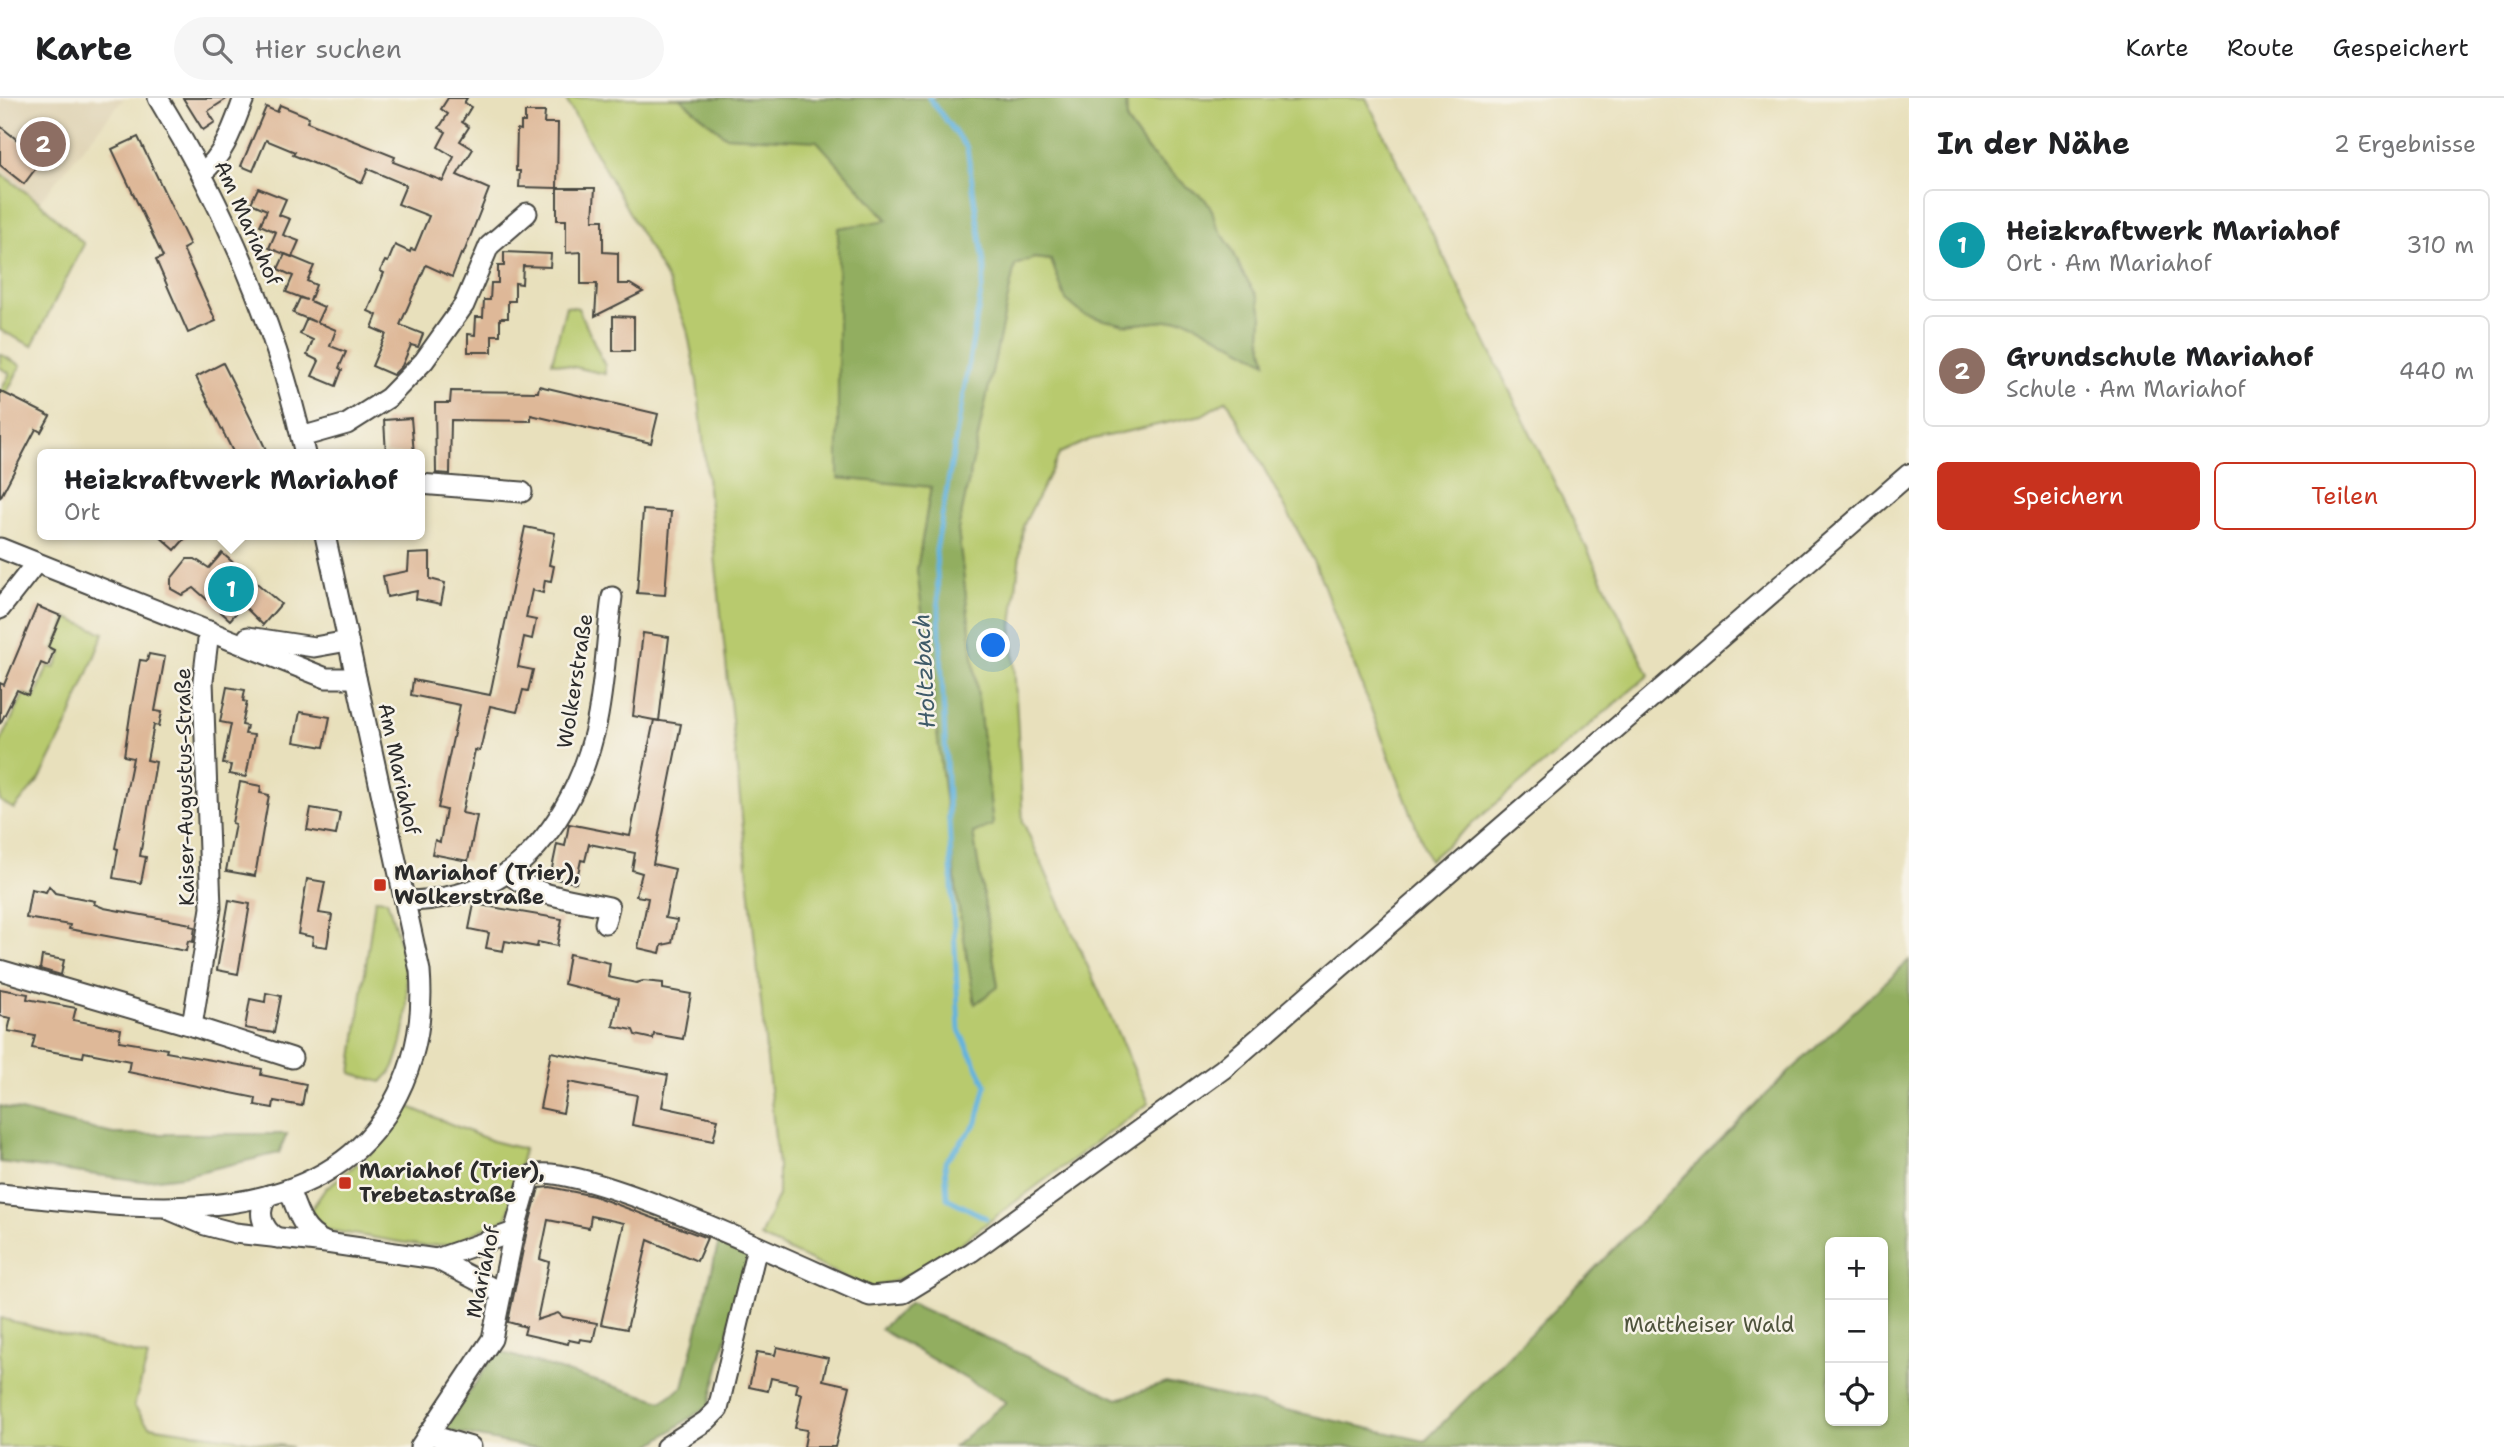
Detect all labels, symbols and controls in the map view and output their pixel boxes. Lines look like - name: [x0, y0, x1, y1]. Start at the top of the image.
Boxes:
- search box: [174, 17, 664, 80]
- text: Karte: [35, 26, 132, 71]
- icon: search: [198, 29, 236, 67]
- text: Hier suchen: [254, 31, 402, 66]
- text: Karte: [2125, 32, 2189, 64]
- text: Route: [2227, 32, 2294, 64]
- text: Gespeichert: [2332, 32, 2469, 64]
- pin: 2: [20, 118, 66, 170]
- text: In der Nähe: [1937, 123, 2130, 164]
- text: 2 Ergebnisse: [2334, 129, 2476, 159]
- street label: Am Mariahof: [208, 156, 288, 290]
- text: Heizkraftwerk Mariahof: [2006, 213, 2340, 248]
- text: 1: [1957, 230, 1967, 260]
- text: 310 m: [2406, 230, 2474, 260]
- text: Ort · Am Mariahof: [2006, 248, 2212, 278]
- text: Grundschule Mariahof: [2006, 339, 2313, 374]
- text: 2: [1954, 356, 1970, 386]
- text: 440 m: [2399, 356, 2474, 386]
- text: Schule · Am Mariahof: [2006, 374, 2246, 404]
- popup: [37, 449, 425, 540]
- text: Heizkraftwerk Mariahof: [64, 462, 398, 497]
- button: Speichern: [1937, 462, 2200, 530]
- button: Teilen: [2214, 462, 2476, 530]
- text: Ort: [64, 497, 101, 527]
- pin: 1: [208, 563, 254, 615]
- street label: Wolkerstraße: [551, 611, 599, 751]
- water label: Holtzbach: [906, 613, 942, 729]
- your location: [976, 628, 1010, 662]
- street label: Kaiser-Augustus-Straße: [169, 668, 201, 906]
- street label: Am Mariahof: [371, 700, 427, 838]
- place label: Mariahof (Trier), Wolkerstraße: [394, 859, 580, 911]
- marker: Mariahof (Trier), Wolkerstraße: [372, 877, 388, 893]
- place label: Mariahof (Trier), Trebetastraße: [359, 1157, 545, 1209]
- marker: Mariahof (Trier), Trebetastraße: [337, 1175, 353, 1191]
- street label: Mariahof: [460, 1223, 507, 1321]
- map controls: [1825, 1237, 1888, 1426]
- button: +: [1825, 1237, 1888, 1300]
- button: −: [1825, 1300, 1888, 1363]
- park label: Mattheiser Wald: [1624, 1311, 1794, 1339]
- button: locate: [1825, 1363, 1888, 1426]

